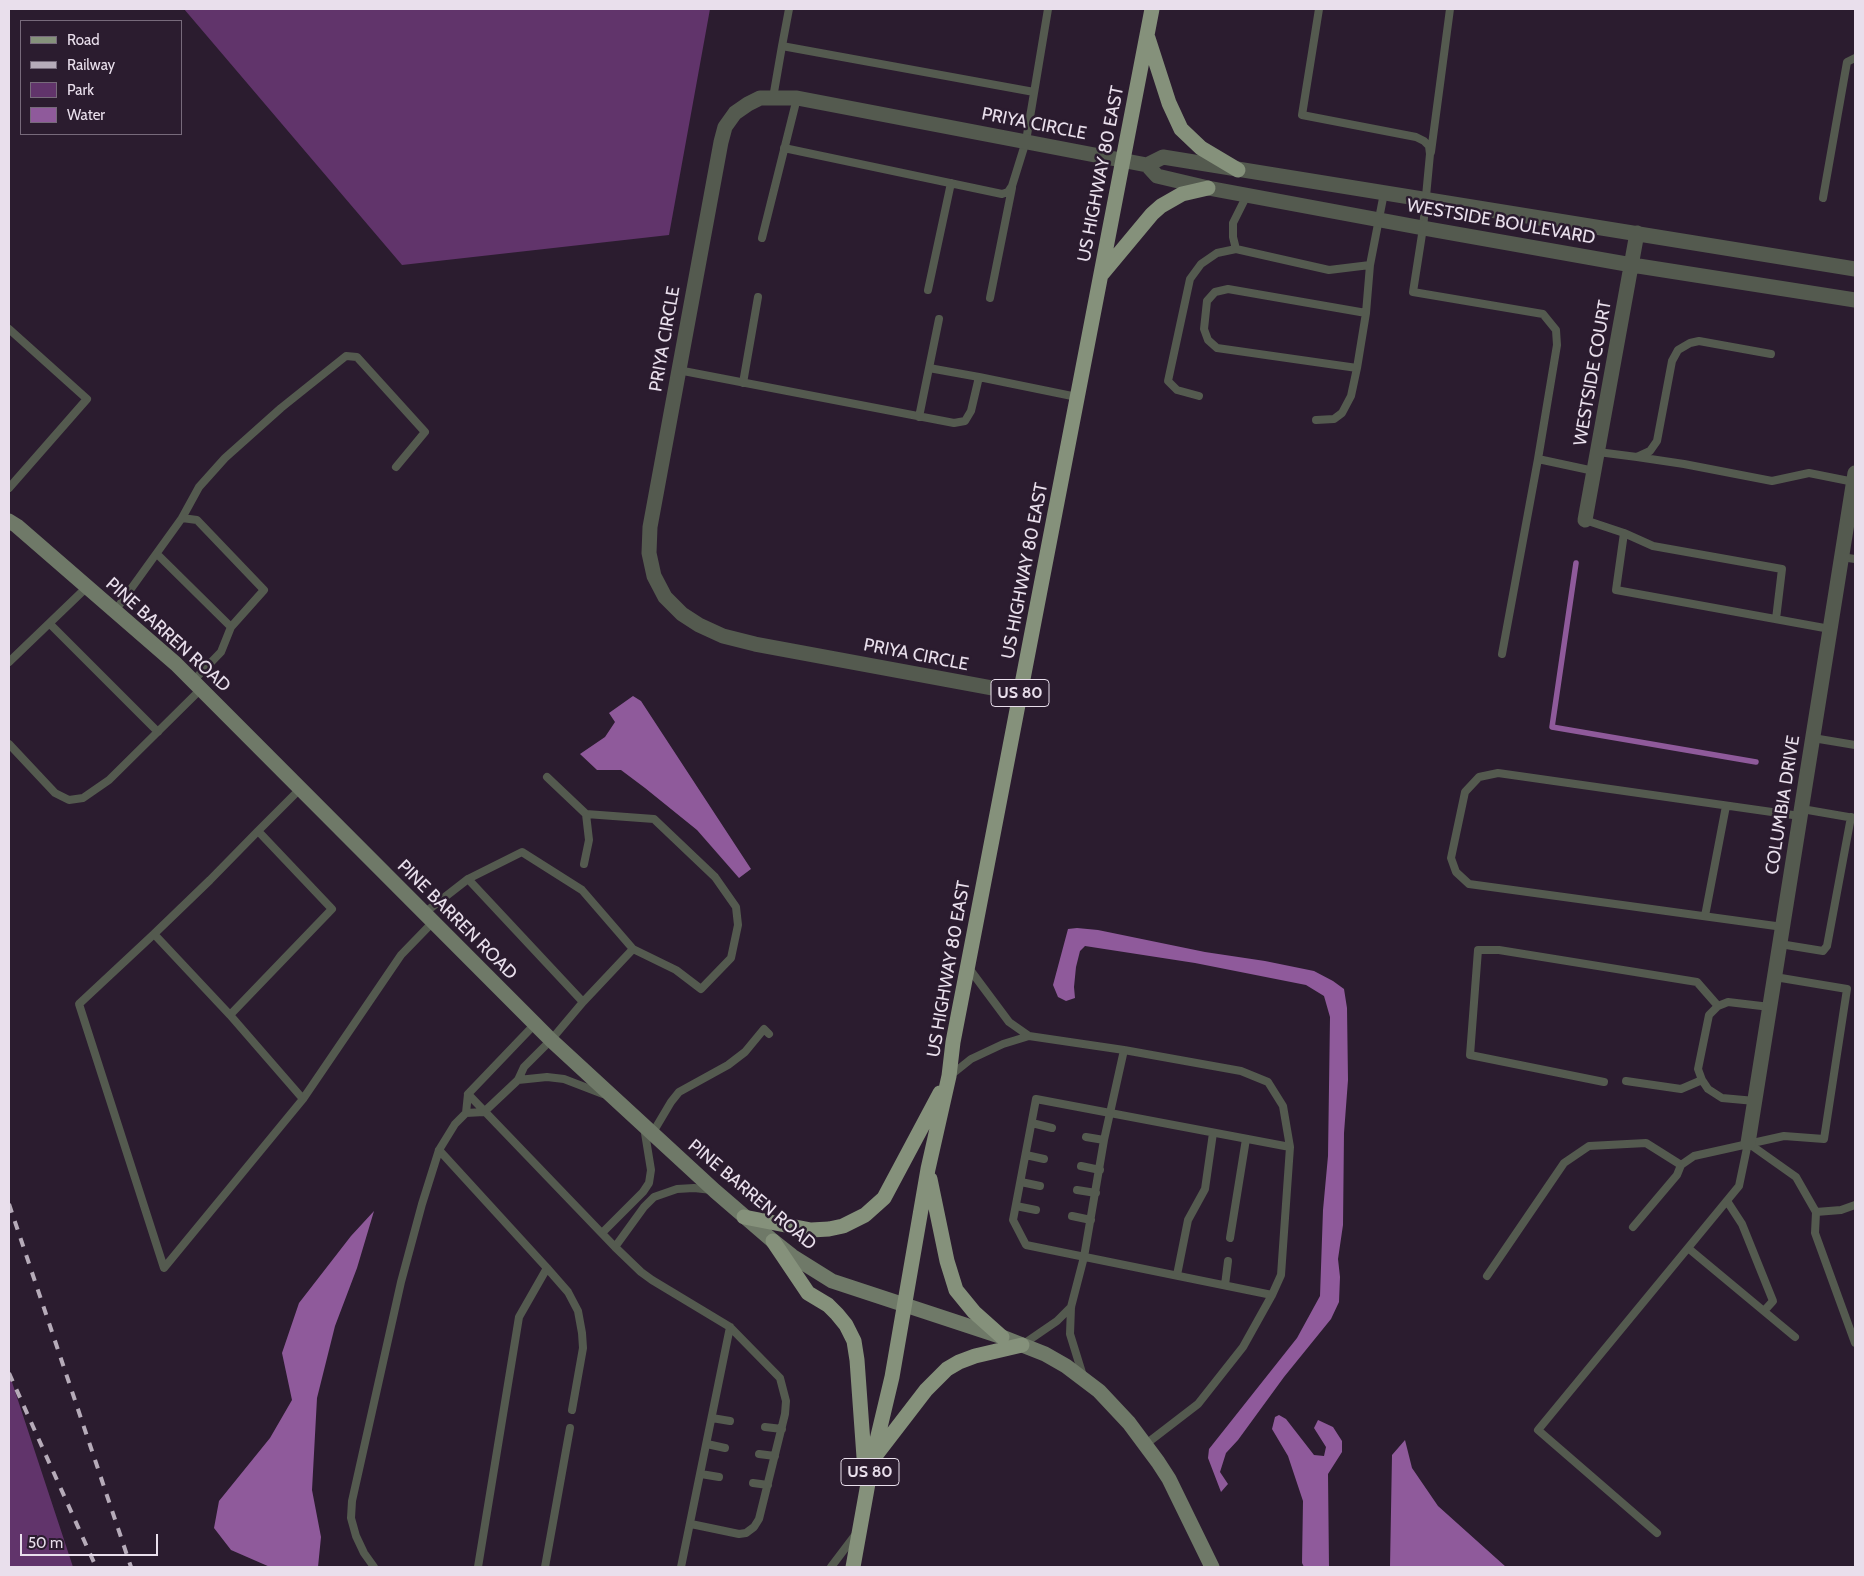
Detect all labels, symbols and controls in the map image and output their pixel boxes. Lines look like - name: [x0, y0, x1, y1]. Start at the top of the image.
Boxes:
- legend: [20, 20, 182, 135]
- text: Road: [67, 31, 100, 49]
- text: Railway: [67, 56, 115, 74]
- text: Park: [67, 81, 94, 99]
- street label: US HIGHWAY 80 EAST: [1073, 84, 1129, 264]
- street label: PRIYA CIRCLE: [980, 103, 1088, 145]
- text: Water: [67, 106, 105, 124]
- street label: WESTSIDE BOULEVARD: [1405, 195, 1597, 249]
- street label: PRIYA CIRCLE: [645, 285, 685, 393]
- street label: WESTSIDE COURT: [1570, 299, 1616, 447]
- street label: US HIGHWAY 80 EAST: [997, 481, 1053, 661]
- street label: PINE BARREN ROAD: [101, 573, 235, 697]
- street label: PRIYA CIRCLE: [862, 634, 970, 676]
- road number: US 80: [991, 680, 1049, 706]
- street label: COLUMBIA DRIVE: [1761, 734, 1805, 876]
- street label: PINE BARREN ROAD: [393, 856, 521, 984]
- street label: US HIGHWAY 80 EAST: [923, 879, 975, 1059]
- street label: PINE BARREN ROAD: [684, 1135, 820, 1255]
- road number: US 80: [841, 1458, 899, 1485]
- scale bar: [22, 1524, 160, 1556]
- text: 50 m: [28, 1534, 63, 1552]

